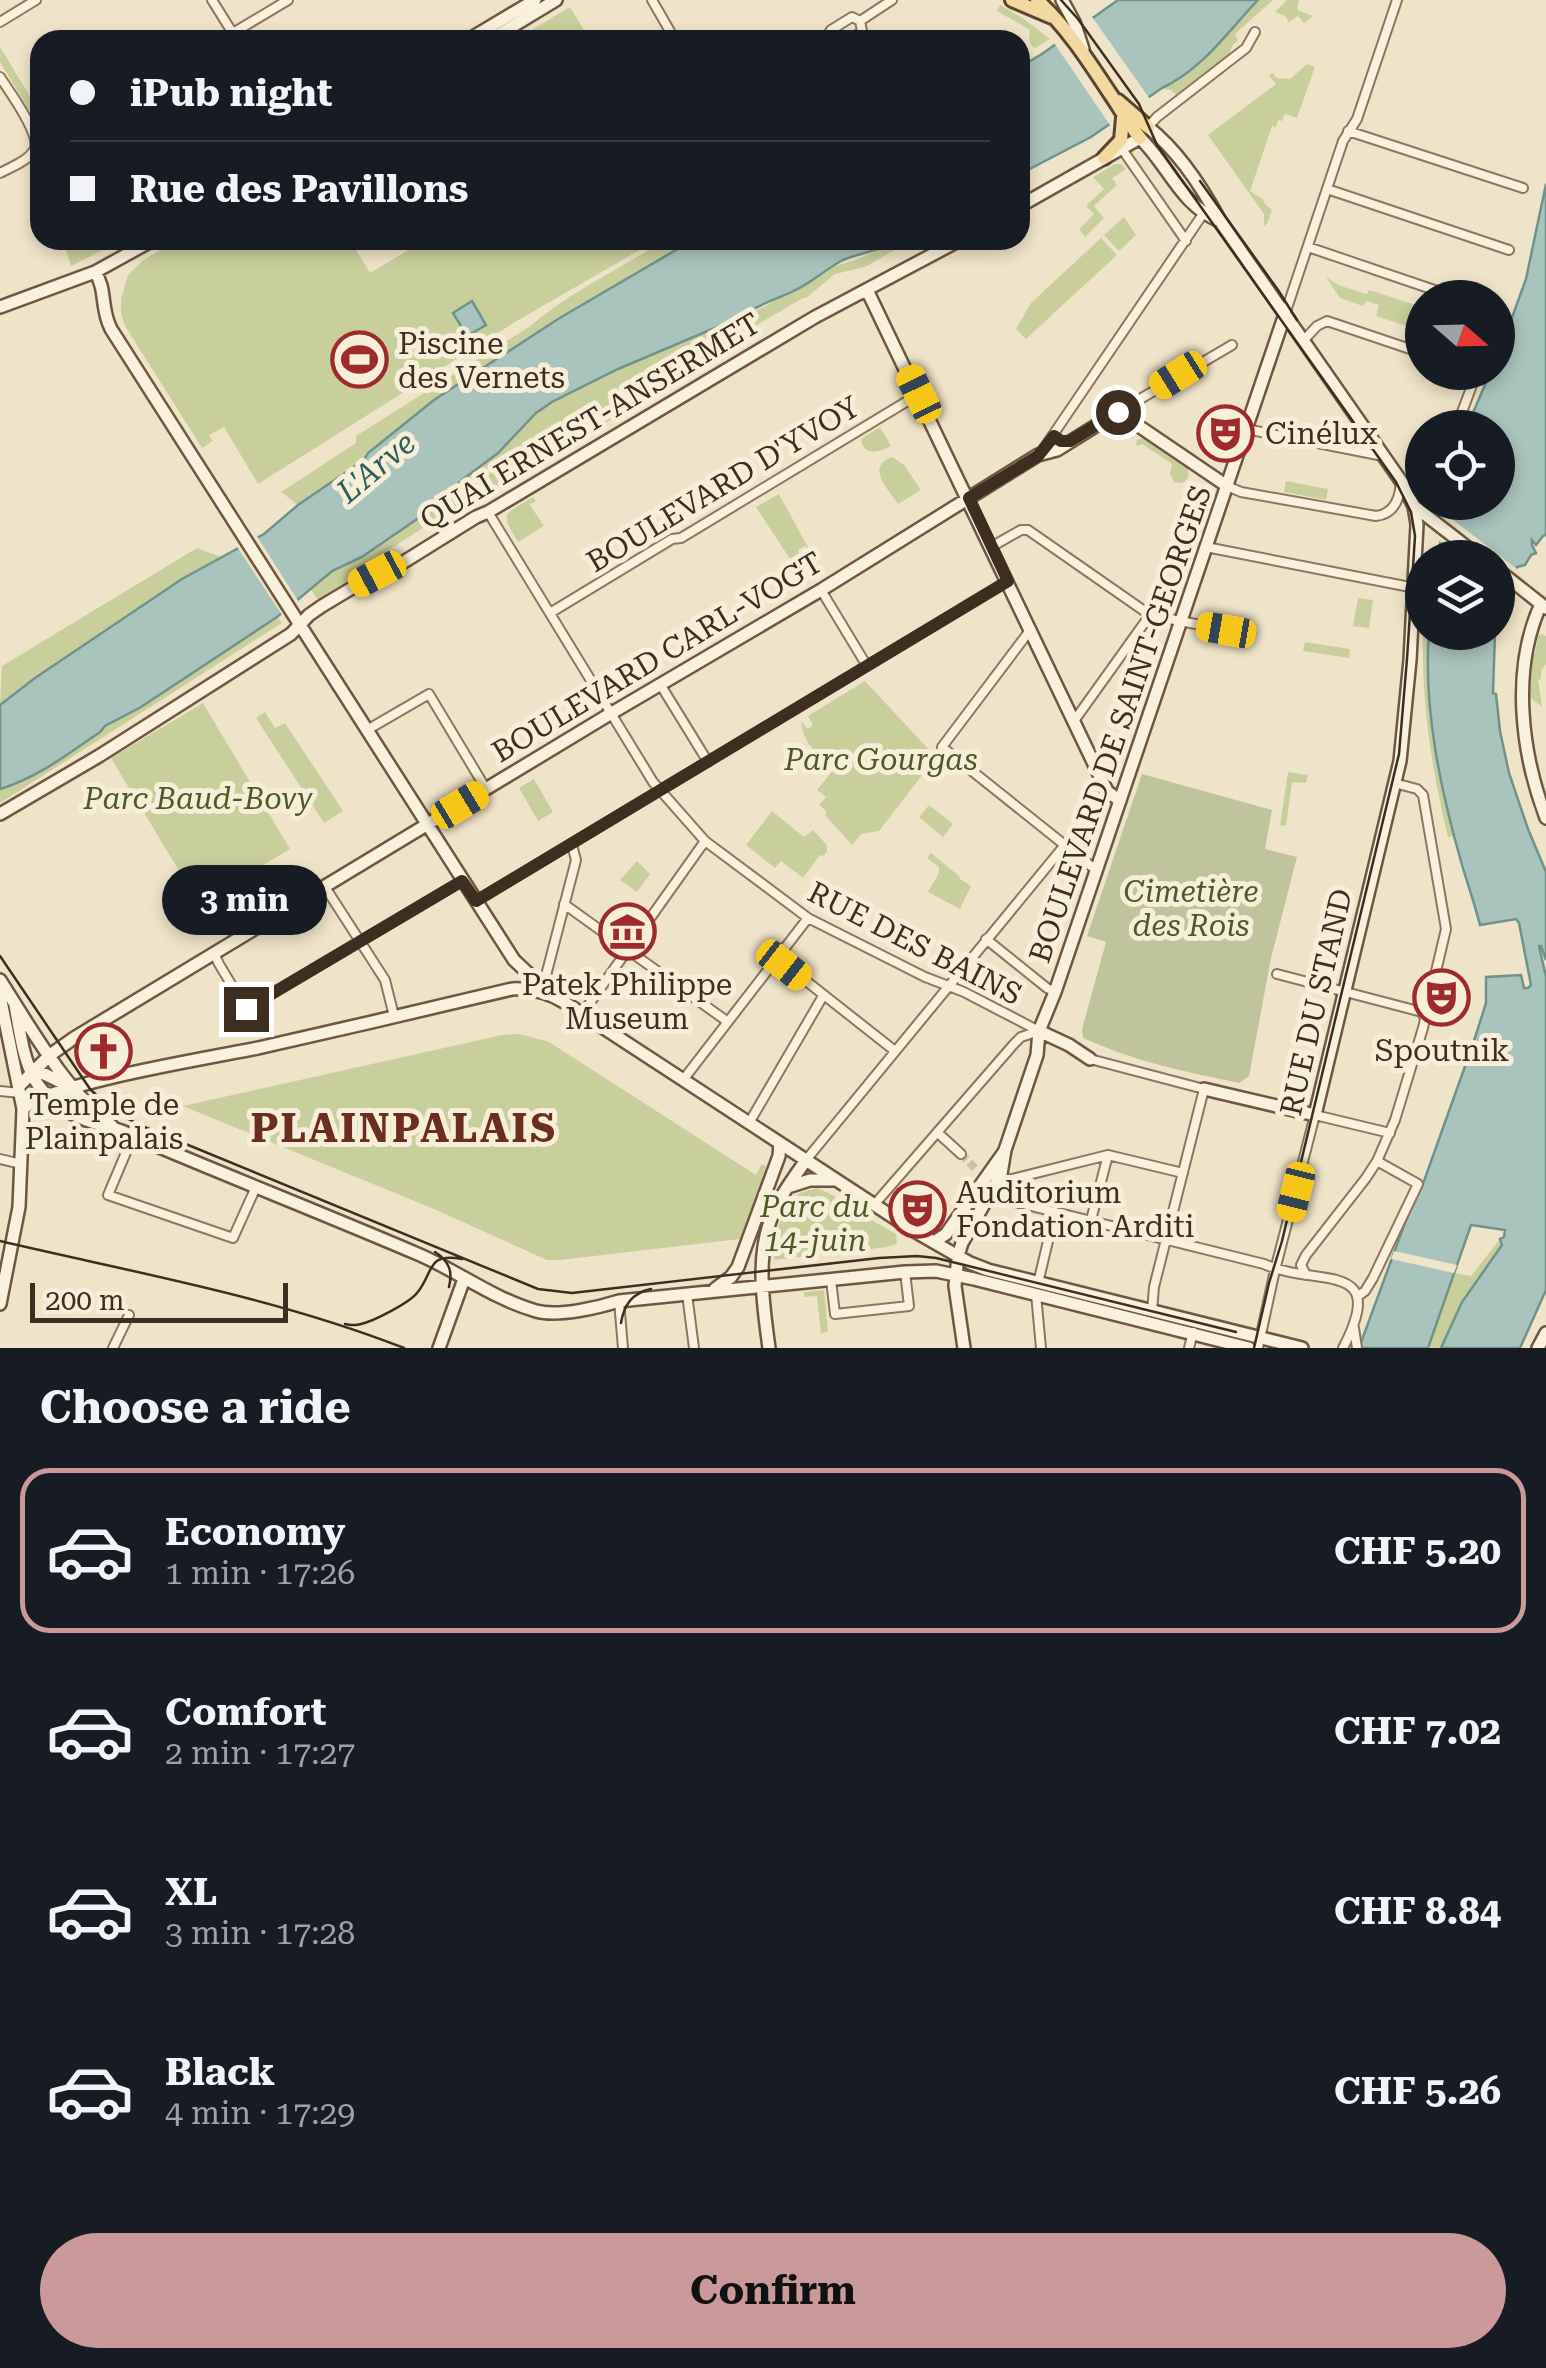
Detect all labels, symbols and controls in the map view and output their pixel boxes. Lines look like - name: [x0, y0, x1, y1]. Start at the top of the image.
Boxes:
- text: iPub night: [130, 71, 332, 115]
- text: Rue des Pavillons: [130, 167, 468, 211]
- north arrow: [1405, 280, 1515, 390]
- map controls: [1405, 280, 1515, 650]
- street label: QUAI ERNEST-ANSERMET: [414, 305, 766, 537]
- place label: Piscine des Vernets: [398, 326, 565, 395]
- sports icon: Piscine des Vernets: [329, 330, 389, 390]
- car: [1145, 346, 1211, 404]
- car: [892, 360, 946, 428]
- street label: BOULEVARD D'YVOY: [580, 388, 866, 579]
- route start: [1096, 390, 1141, 435]
- theatre icon: Cinélux: [1196, 403, 1256, 463]
- button: locate: [1405, 410, 1515, 520]
- place label: Cinélux: [1265, 416, 1378, 451]
- water label: L'Arve: [329, 423, 423, 511]
- street label: BOULEVARD DE SAINT-GEORGES: [1022, 481, 1218, 967]
- button: layers: [1405, 540, 1515, 650]
- street label: BOULEVARD CARL-VOGT: [486, 544, 828, 770]
- car: [343, 547, 411, 601]
- car: [1194, 610, 1258, 650]
- park label: Parc Gourgas: [783, 742, 978, 777]
- car: [427, 777, 493, 833]
- park label: Parc Baud-Bovy: [83, 781, 313, 816]
- callout: 3 min: [164, 864, 328, 934]
- street label: RUE DES BAINS: [802, 874, 1028, 1012]
- park label: Cimetière des Rois: [1124, 874, 1258, 943]
- text: 3 min: [200, 881, 289, 919]
- street label: RUE DU STAND: [1273, 885, 1359, 1119]
- museum icon: Patek Philippe Museum: [597, 901, 657, 961]
- car: [751, 935, 817, 995]
- place label: Patek Philippe Museum: [522, 967, 732, 1036]
- theatre icon: Spoutnik: [1412, 967, 1472, 1027]
- route end: [224, 987, 269, 1032]
- church icon: Temple de Plainpalais: [74, 1021, 134, 1081]
- place label: Spoutnik: [1375, 1033, 1509, 1068]
- place label: Temple de Plainpalais: [25, 1087, 183, 1156]
- district label: PLAINPALAIS: [250, 1105, 558, 1152]
- car: [1274, 1159, 1318, 1225]
- place label: Auditorium Fondation Arditi: [956, 1175, 1194, 1244]
- theatre icon: Auditorium Fondation Arditi: [887, 1179, 947, 1239]
- park label: Parc du 14-juin: [759, 1189, 870, 1258]
- scale bar: [30, 1278, 288, 1322]
- text: 200 m: [45, 1284, 125, 1317]
- text: Choose a ride: [40, 1381, 351, 1434]
- icon: car: [45, 1506, 135, 1596]
- text: Economy: [165, 1510, 345, 1554]
- text: CHF 5.20: [1334, 1529, 1501, 1573]
- text: 1 min · 17:26: [165, 1554, 355, 1592]
- icon: car: [45, 1686, 135, 1776]
- text: Comfort: [165, 1690, 326, 1734]
- text: CHF 7.02: [1334, 1709, 1501, 1753]
- text: 2 min · 17:27: [165, 1734, 355, 1772]
- icon: car: [45, 1866, 135, 1956]
- text: XL: [165, 1870, 217, 1914]
- text: CHF 8.84: [1334, 1889, 1501, 1933]
- text: 3 min · 17:28: [165, 1914, 355, 1952]
- icon: car: [45, 2046, 135, 2136]
- text: Black: [165, 2050, 275, 2094]
- text: CHF 5.26: [1334, 2069, 1501, 2113]
- text: 4 min · 17:29: [165, 2094, 355, 2132]
- button: Confirm: [40, 2233, 1506, 2348]

